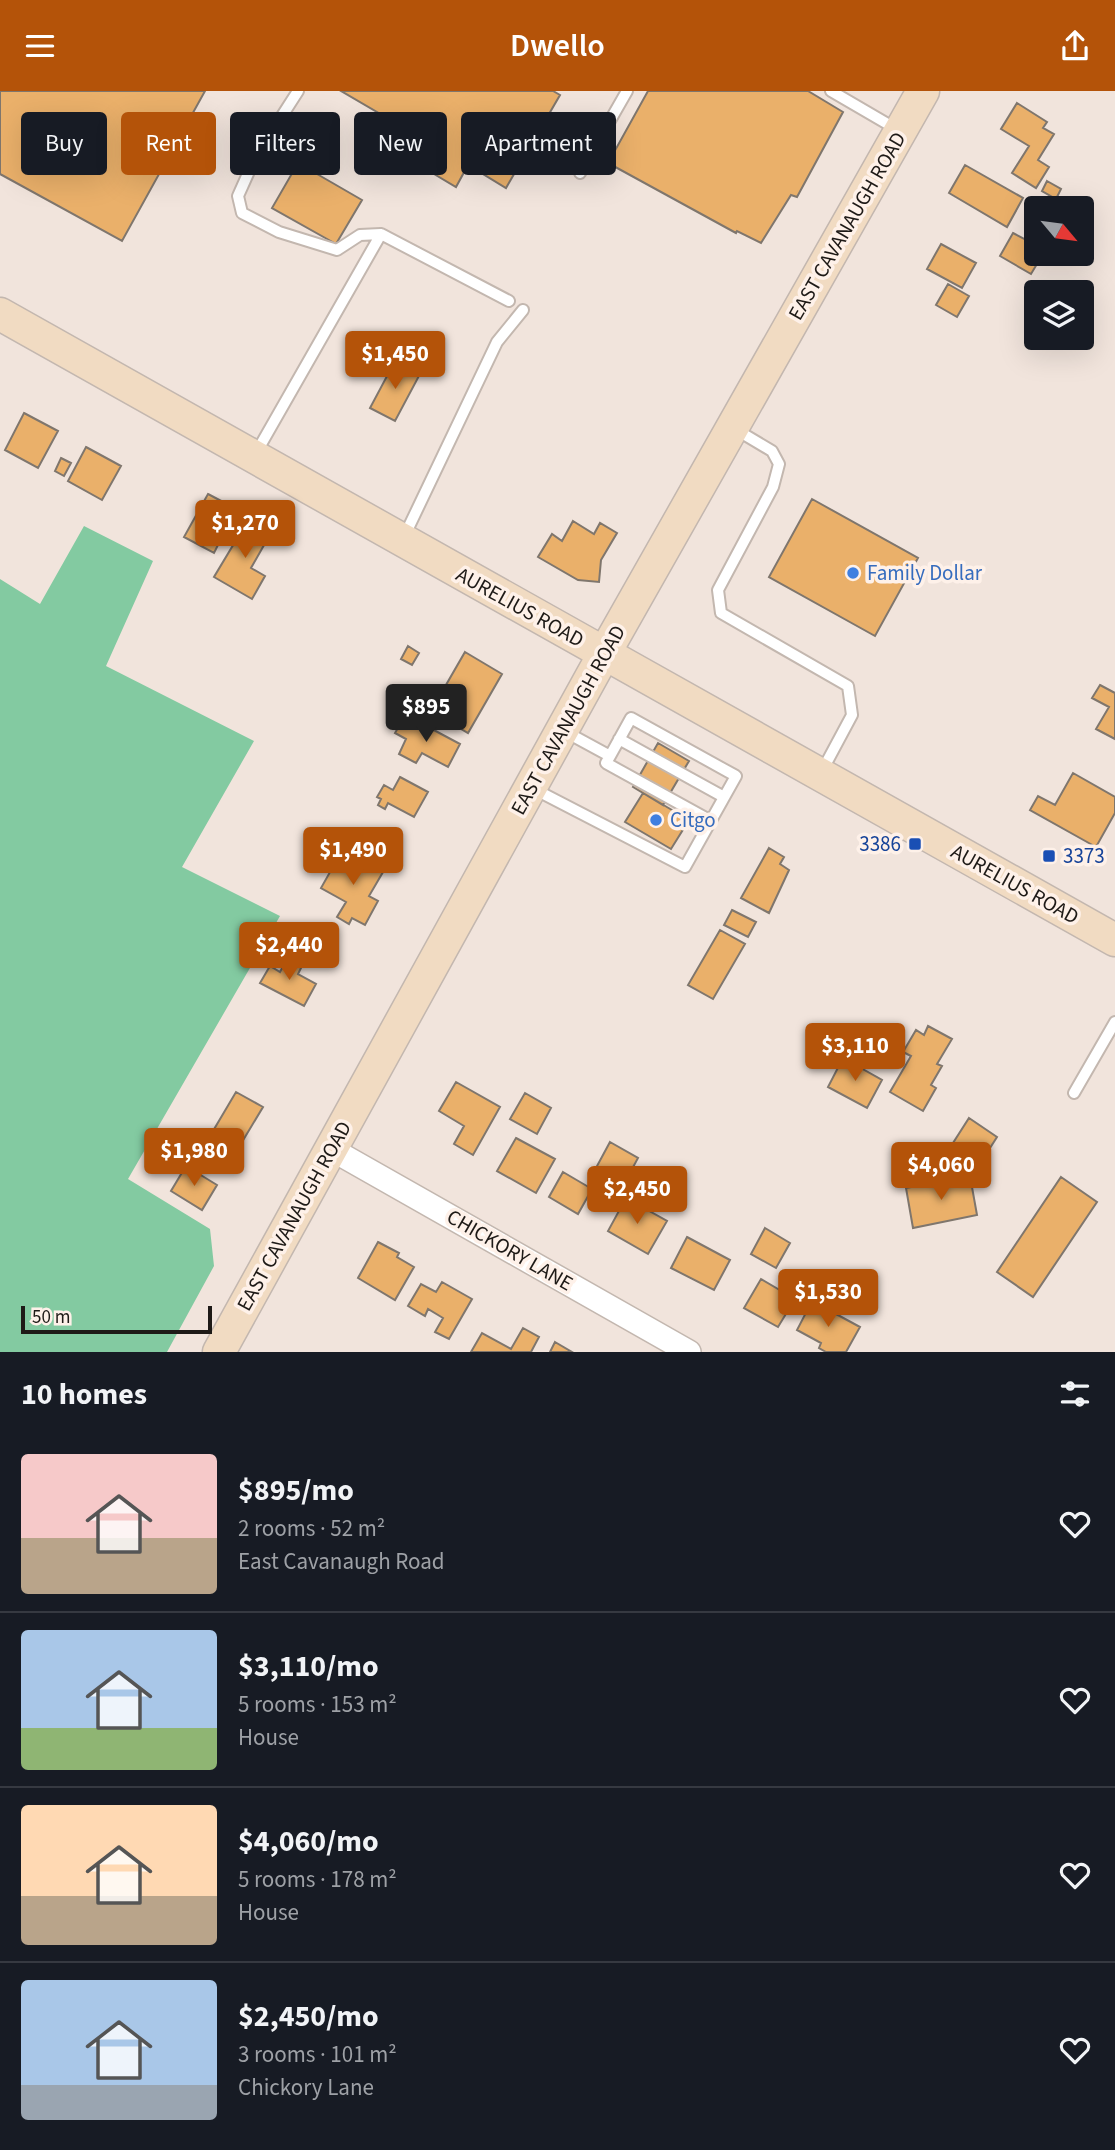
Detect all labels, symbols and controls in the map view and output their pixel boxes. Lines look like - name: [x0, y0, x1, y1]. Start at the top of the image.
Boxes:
- text: Dwello: [510, 23, 605, 69]
- icon: menu: [21, 27, 59, 65]
- icon: share: [1056, 27, 1094, 65]
- chip: Buy: [21, 112, 107, 175]
- chip: Rent: [121, 112, 216, 175]
- chip: Filters: [230, 112, 340, 175]
- chip: New: [354, 112, 447, 175]
- chip: Apartment: [461, 112, 616, 175]
- street label: EAST CAVANAUGH ROAD: [781, 126, 913, 326]
- north arrow: [1024, 196, 1094, 266]
- map controls: [1024, 196, 1094, 350]
- button: layers: [1024, 280, 1094, 350]
- pin: $1,450: [338, 331, 452, 391]
- text: $1,450: [361, 337, 429, 370]
- pin: $1,270: [188, 501, 302, 560]
- text: $1,270: [211, 506, 279, 539]
- place label: Family Dollar: [867, 558, 983, 588]
- street label: AURELIUS ROAD: [451, 559, 589, 655]
- marker: Family Dollar: [845, 565, 861, 581]
- street label: EAST CAVANAUGH ROAD: [503, 620, 633, 820]
- pin: $895: [385, 685, 467, 744]
- text: $895: [402, 690, 450, 723]
- place label: Citgo: [670, 805, 716, 835]
- marker: Citgo: [648, 812, 664, 828]
- pin: $1,490: [296, 827, 410, 887]
- place label: 3386: [859, 829, 901, 859]
- text: $1,490: [319, 833, 387, 866]
- marker: 3386: [907, 836, 923, 852]
- street label: AURELIUS ROAD: [946, 836, 1084, 932]
- place label: 3373: [1063, 841, 1105, 871]
- marker: 3373: [1041, 848, 1057, 864]
- pin: $2,440: [232, 923, 346, 982]
- text: $2,440: [255, 928, 323, 961]
- pin: $3,110: [798, 1023, 912, 1083]
- text: $3,110: [821, 1029, 889, 1062]
- street label: EAST CAVANAUGH ROAD: [229, 1116, 359, 1316]
- pin: $1,980: [137, 1129, 251, 1188]
- text: $1,980: [160, 1134, 228, 1167]
- pin: $4,060: [884, 1143, 998, 1202]
- text: $4,060: [907, 1148, 975, 1181]
- pin: $2,450: [580, 1167, 694, 1226]
- text: $2,450: [603, 1172, 671, 1205]
- street label: CHICKORY LANE: [441, 1202, 579, 1298]
- pin: $1,530: [771, 1269, 885, 1329]
- text: $1,530: [794, 1275, 862, 1308]
- scale bar: [21, 1303, 212, 1335]
- text: 50 m: [32, 1304, 70, 1331]
- text: 10 homes: [21, 1373, 147, 1416]
- icon: filters: [1056, 1375, 1094, 1413]
- text: $895/mo: [238, 1469, 354, 1512]
- icon: home: [77, 1482, 161, 1566]
- icon: heart: [1056, 1505, 1094, 1543]
- text: 2 rooms · 52 m²: [238, 1512, 385, 1545]
- text: East Cavanaugh Road: [238, 1545, 445, 1578]
- text: $3,110/mo: [238, 1645, 379, 1688]
- icon: home: [77, 1658, 161, 1742]
- icon: heart: [1056, 1681, 1094, 1719]
- text: 5 rooms · 153 m²: [238, 1688, 397, 1721]
- text: House: [238, 1721, 299, 1754]
- text: $4,060/mo: [238, 1820, 379, 1863]
- icon: home: [77, 1833, 161, 1917]
- icon: heart: [1056, 1856, 1094, 1894]
- text: 5 rooms · 178 m²: [238, 1863, 397, 1896]
- text: House: [238, 1896, 299, 1929]
- text: $2,450/mo: [238, 1995, 379, 2038]
- icon: home: [77, 2008, 161, 2092]
- icon: heart: [1056, 2031, 1094, 2069]
- text: 3 rooms · 101 m²: [238, 2038, 397, 2071]
- text: Chickory Lane: [238, 2071, 374, 2104]

